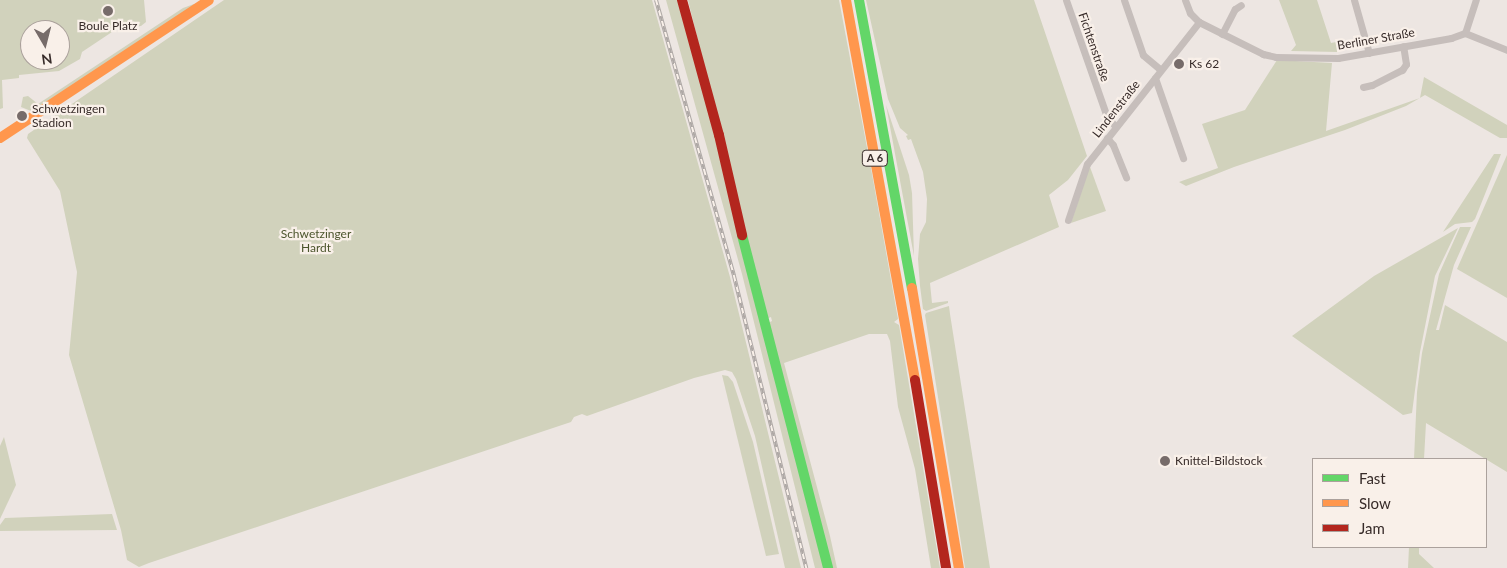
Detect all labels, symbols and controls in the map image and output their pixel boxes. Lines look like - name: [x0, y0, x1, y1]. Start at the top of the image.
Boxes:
- marker: Boule Platz: [102, 5, 114, 17]
- street label: Fichtenstraße: [1075, 10, 1113, 84]
- place label: Boule Platz: [78, 19, 138, 33]
- north arrow: [20, 20, 70, 70]
- street label: Berliner Straße: [1336, 25, 1416, 53]
- text: N: [40, 50, 54, 69]
- place label: Ks 62: [1189, 57, 1219, 71]
- marker: Ks 62: [1173, 58, 1185, 70]
- street label: Lindenstraße: [1089, 78, 1143, 140]
- place label: Schwetzingen Stadion: [32, 102, 105, 130]
- marker: Schwetzingen Stadion: [16, 110, 28, 122]
- road number: A 6: [861, 150, 889, 167]
- park label: Schwetzinger Hardt: [281, 227, 351, 255]
- place label: Knittel-Bildstock: [1175, 454, 1262, 468]
- marker: Knittel-Bildstock: [1159, 455, 1171, 467]
- legend: [1312, 458, 1487, 548]
- text: Fast: [1359, 469, 1386, 487]
- text: Slow: [1359, 494, 1391, 512]
- text: Jam: [1359, 519, 1385, 537]

